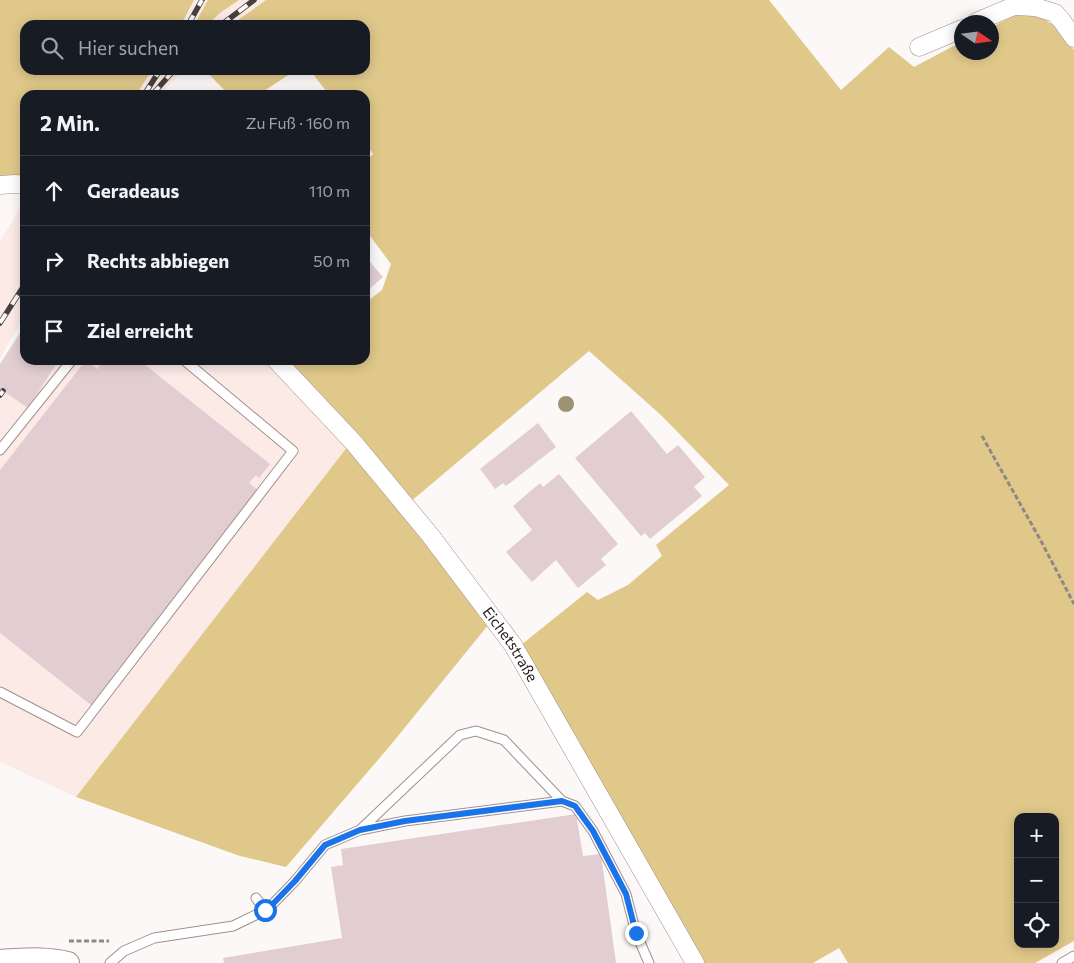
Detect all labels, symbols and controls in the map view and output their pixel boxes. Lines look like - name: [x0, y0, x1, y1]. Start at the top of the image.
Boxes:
- north arrow: [954, 15, 999, 60]
- search box: [20, 20, 370, 75]
- icon: search: [38, 34, 66, 62]
- text: Hier suchen: [78, 36, 179, 59]
- text: 2 Min.: [40, 110, 100, 135]
- text: Zu Fuß · 160 m: [246, 113, 350, 132]
- icon: ahead: [40, 177, 68, 205]
- text: Geradeaus: [87, 179, 179, 202]
- text: 110 m: [309, 181, 350, 200]
- icon: right: [40, 247, 68, 275]
- text: Rechts abbiegen: [87, 249, 229, 272]
- text: 50 m: [313, 251, 350, 270]
- icon: arrive: [40, 317, 68, 345]
- text: Ziel erreicht: [87, 319, 193, 342]
- street label: Eichetstraße: [479, 603, 542, 685]
- map controls: [1014, 813, 1059, 948]
- button: +: [1014, 813, 1059, 858]
- button: −: [1014, 858, 1059, 903]
- route start: [254, 899, 277, 922]
- button: locate: [1014, 903, 1059, 948]
- route end: [625, 922, 648, 945]

